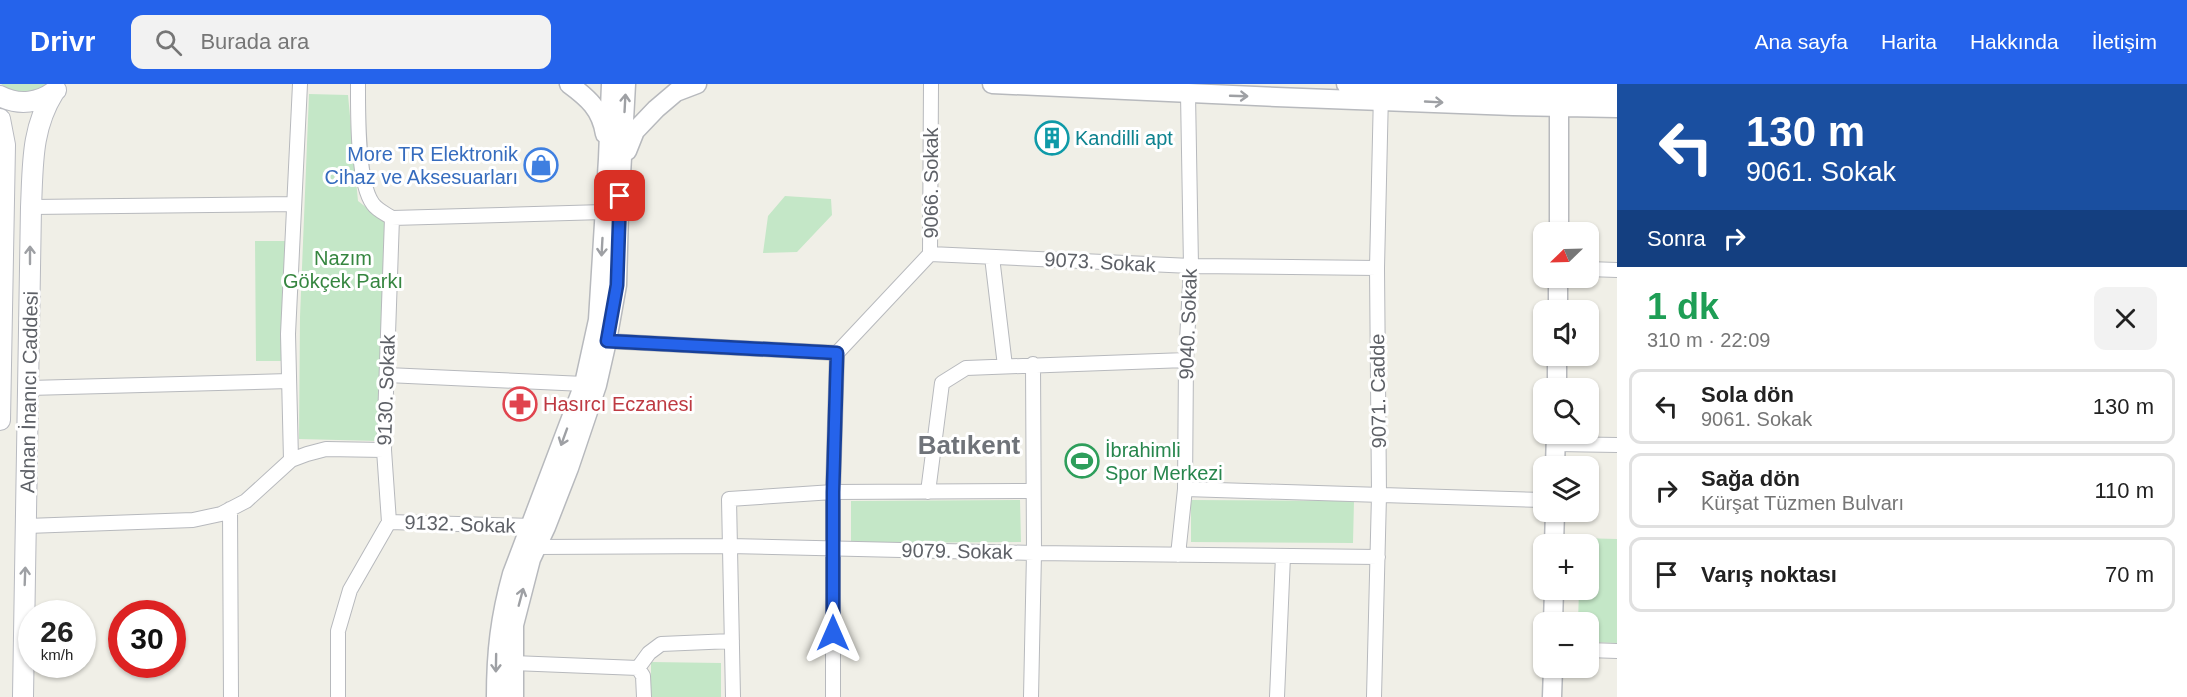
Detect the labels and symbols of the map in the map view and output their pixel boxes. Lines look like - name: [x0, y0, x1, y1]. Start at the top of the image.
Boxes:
- one-way arrow: [1228, 90, 1248, 101]
- one-way arrow: [620, 94, 631, 114]
- one-way arrow: [1423, 97, 1443, 108]
- building icon: Kandilli apt: [1034, 120, 1070, 156]
- street label: 9066. Sokak: [920, 126, 942, 239]
- place label: Kandilli apt: [1075, 127, 1173, 149]
- place label: More TR Elektronik Cihaz ve Aksesuarları: [325, 143, 519, 188]
- shop icon: More TR Elektronik Cihaz ve Aksesuarları: [523, 147, 559, 183]
- pin: [594, 170, 645, 221]
- north arrow: [1533, 222, 1599, 288]
- one-way arrow: [596, 237, 607, 257]
- one-way arrow: [24, 245, 36, 265]
- park label: Nazım Gökçek Parkı: [283, 247, 403, 292]
- street label: 9073. Sokak: [1044, 248, 1157, 276]
- street label: 9040. Sokak: [1175, 267, 1201, 380]
- street label: Adnan İnanıcı Caddesi: [16, 291, 42, 493]
- street label: 9130. Sokak: [373, 333, 399, 446]
- street label: 9071. Cadde: [1366, 334, 1390, 448]
- pharmacy icon: Hasırcı Eczanesi: [502, 386, 538, 422]
- place label: Hasırcı Eczanesi: [543, 393, 693, 415]
- one-way arrow: [558, 427, 569, 446]
- district label: Batıkent: [918, 430, 1021, 460]
- place label: İbrahimli Spor Merkezi: [1105, 439, 1223, 484]
- sports icon: İbrahimli Spor Merkezi: [1064, 443, 1100, 479]
- street label: 9132. Sokak: [404, 511, 517, 537]
- street label: 9079. Sokak: [901, 539, 1014, 563]
- one-way arrow: [19, 566, 31, 586]
- one-way arrow: [516, 588, 527, 607]
- speed limit sign: 30: [108, 600, 186, 678]
- position arrow: [801, 601, 865, 665]
- one-way arrow: [490, 652, 502, 672]

